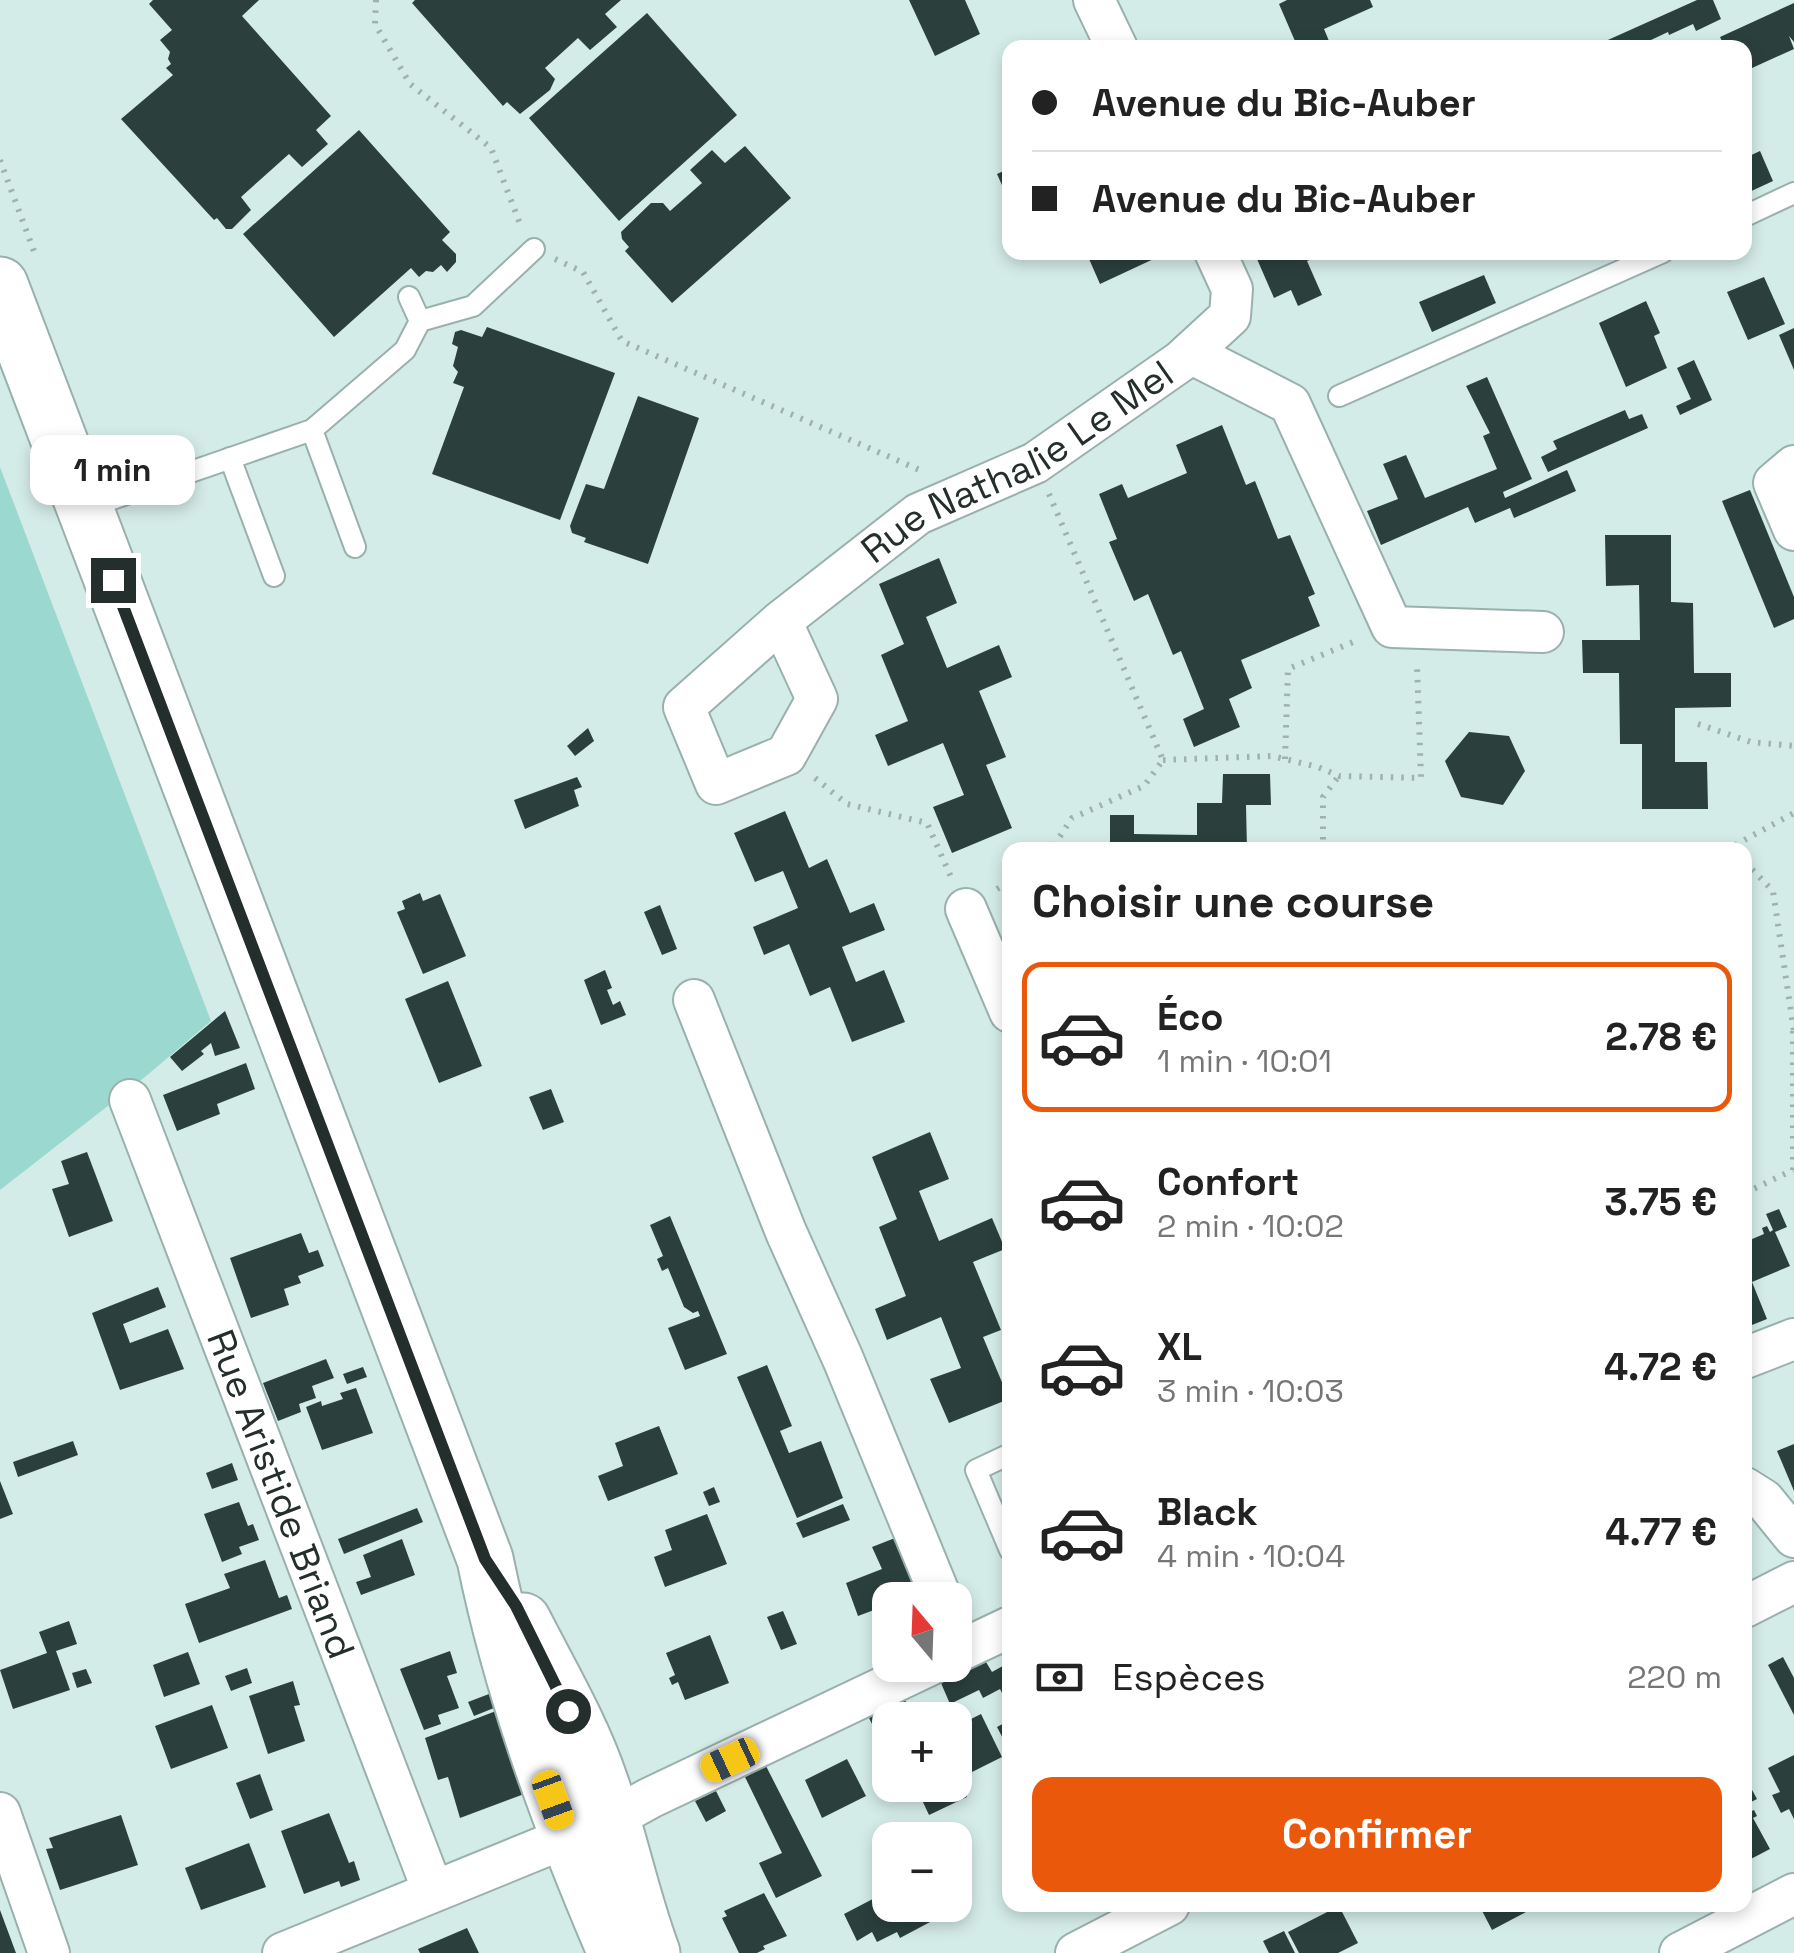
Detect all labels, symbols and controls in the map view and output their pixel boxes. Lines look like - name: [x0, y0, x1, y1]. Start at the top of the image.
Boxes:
- text: Avenue du Bic-Auber: [1092, 79, 1476, 127]
- text: Avenue du Bic-Auber: [1092, 175, 1476, 223]
- street label: Rue Nathalie Le Mel: [851, 350, 1182, 573]
- callout: 1 min: [31, 435, 196, 505]
- text: 1 min: [73, 450, 152, 490]
- route end: [91, 558, 136, 603]
- text: Choisir une course: [1032, 873, 1434, 930]
- icon: car: [1037, 992, 1127, 1082]
- text: Éco: [1157, 993, 1224, 1041]
- text: 2.78 €: [1605, 1013, 1717, 1061]
- text: 1 min · 10:01: [1157, 1041, 1332, 1081]
- icon: car: [1037, 1157, 1127, 1247]
- text: Confort: [1157, 1158, 1299, 1206]
- text: 3.75 €: [1605, 1178, 1717, 1226]
- text: 2 min · 10:02: [1157, 1206, 1344, 1246]
- icon: car: [1037, 1322, 1127, 1412]
- street label: Rue Aristide Briand: [196, 1323, 366, 1665]
- text: XL: [1157, 1323, 1202, 1371]
- text: 4.72 €: [1604, 1343, 1717, 1391]
- text: 3 min · 10:03: [1157, 1371, 1344, 1411]
- icon: car: [1037, 1487, 1127, 1577]
- text: Black: [1157, 1488, 1258, 1536]
- text: 4.77 €: [1605, 1508, 1717, 1556]
- text: 4 min · 10:04: [1157, 1536, 1345, 1576]
- north arrow: [872, 1582, 972, 1682]
- map controls: [872, 1582, 972, 1922]
- icon: cash: [1032, 1650, 1087, 1705]
- text: Espèces: [1112, 1653, 1266, 1701]
- text: 220 m: [1627, 1657, 1722, 1697]
- route start: [546, 1689, 591, 1734]
- button: +: [872, 1702, 972, 1802]
- car: [696, 1734, 764, 1786]
- car: [529, 1767, 577, 1833]
- button: Confirmer: [1032, 1777, 1722, 1892]
- button: −: [872, 1822, 972, 1922]

